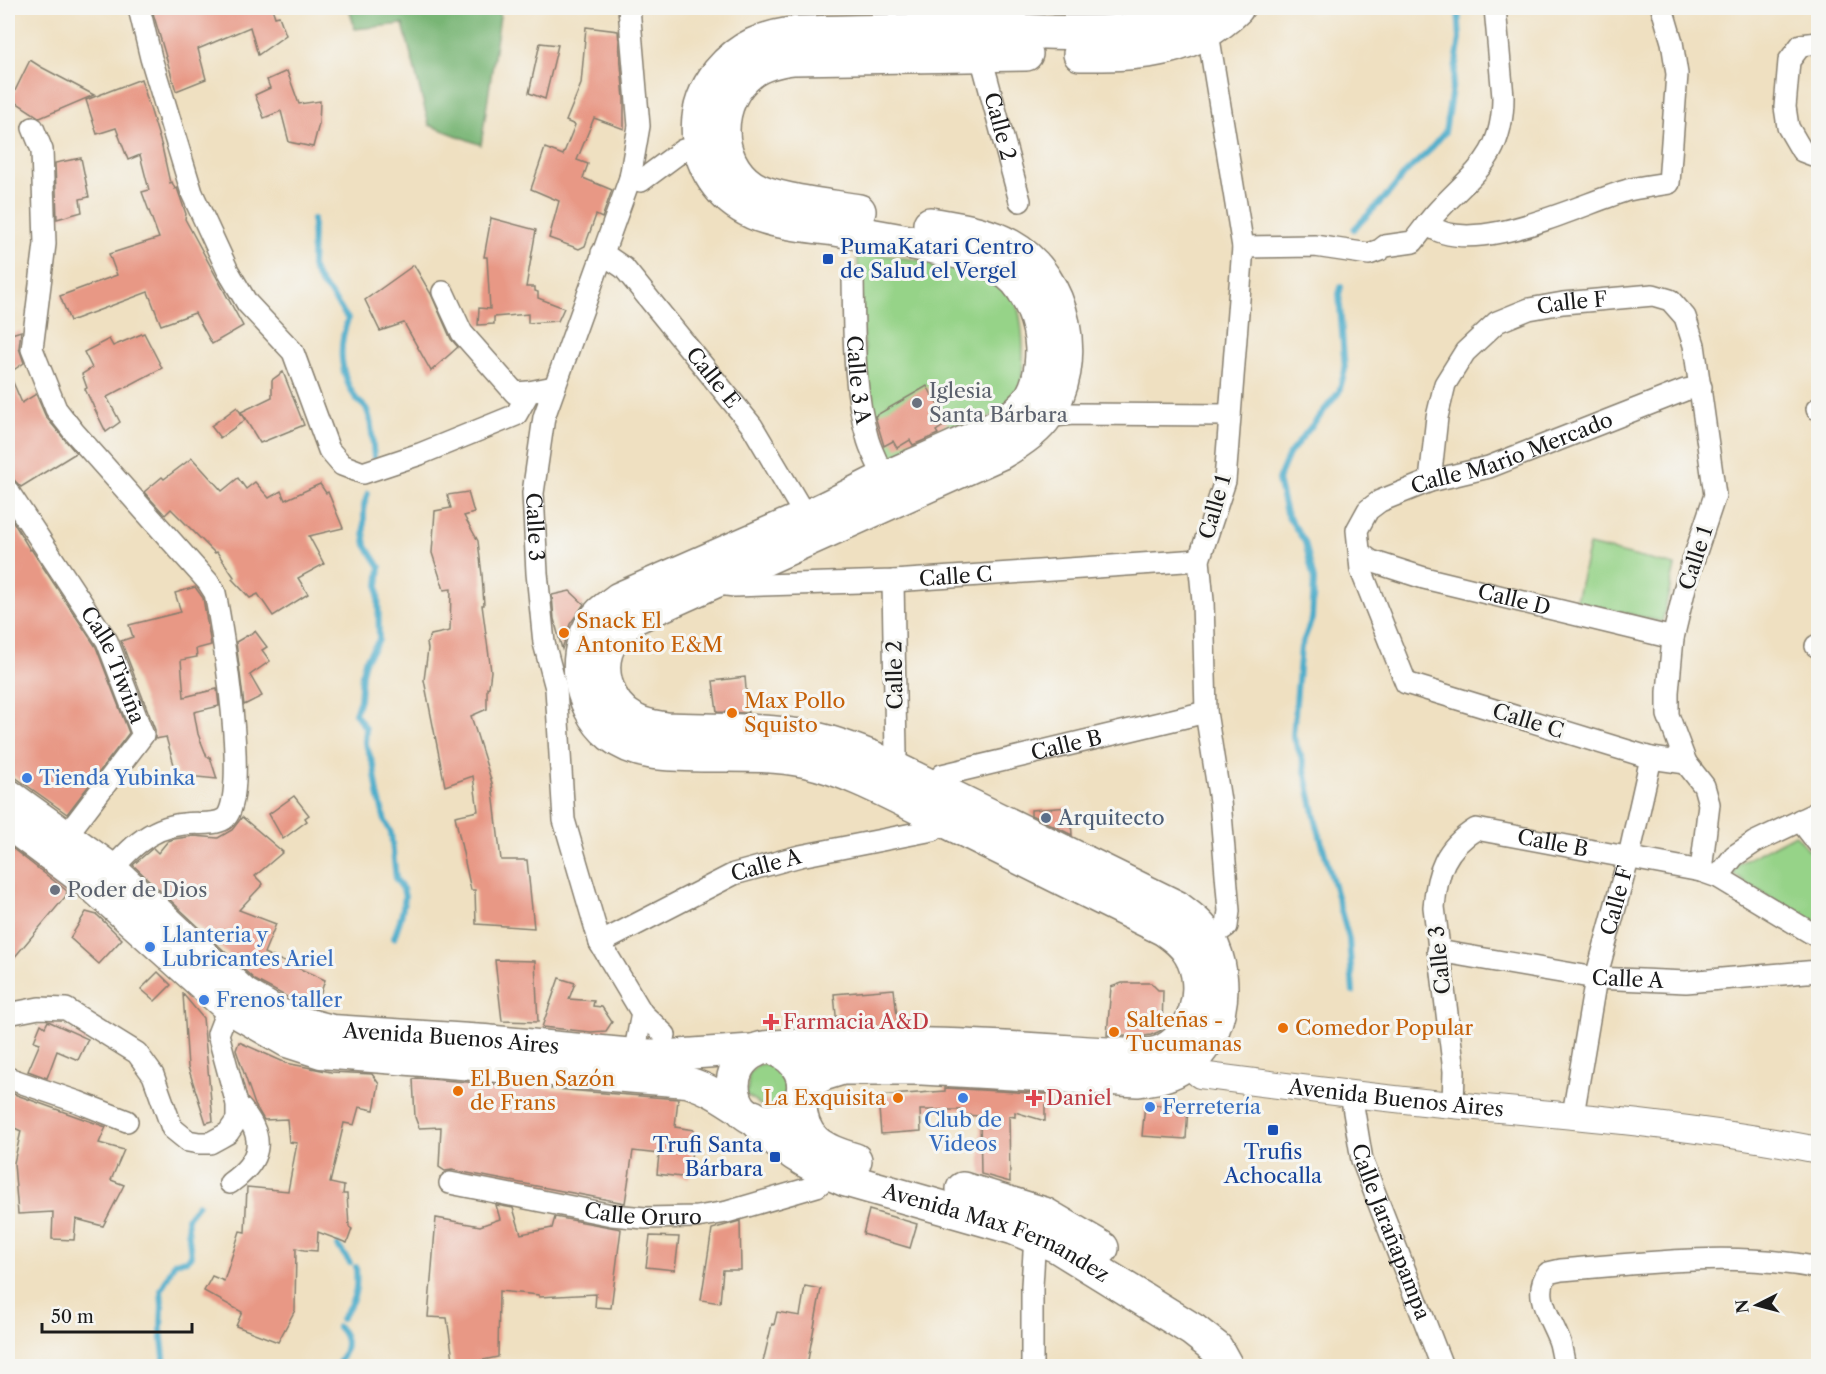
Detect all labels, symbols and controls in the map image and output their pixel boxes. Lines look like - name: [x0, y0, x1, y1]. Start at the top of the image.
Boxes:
- street label: Calle 2: [979, 90, 1021, 163]
- place label: PumaKatari Centro de Salud el Vergel: [840, 234, 1034, 283]
- marker: PumaKatari Centro de Salud el Vergel: [821, 252, 835, 266]
- street label: Calle F: [1535, 286, 1609, 319]
- street label: Calle 3 A: [842, 335, 877, 427]
- street label: Calle E: [681, 342, 746, 413]
- place label: Iglesia Santa Bárbara: [929, 378, 1069, 427]
- marker: Iglesia Santa Bárbara: [910, 396, 924, 410]
- street label: Calle Mario Mercado: [1407, 407, 1616, 499]
- street label: Calle 1: [1193, 472, 1236, 542]
- street label: Calle 3: [521, 492, 549, 562]
- street label: Calle 1: [1673, 522, 1718, 593]
- street label: Calle C: [918, 561, 993, 591]
- street label: Calle D: [1475, 578, 1553, 620]
- street label: Calle Tiwiña: [76, 602, 151, 728]
- place label: Snack El Antonito E&M: [575, 608, 723, 657]
- marker: Snack El Antonito E&M: [557, 626, 571, 640]
- street label: Calle 2: [881, 640, 908, 710]
- place label: Max Pollo Squisto: [744, 688, 845, 737]
- street label: Calle C: [1489, 698, 1567, 743]
- marker: Max Pollo Squisto: [725, 706, 739, 720]
- street label: Calle B: [1028, 724, 1104, 765]
- place label: Tienda Yubinka: [39, 765, 196, 790]
- marker: Tienda Yubinka: [20, 771, 34, 785]
- place label: Arquitecto: [1057, 805, 1165, 830]
- marker: Arquitecto: [1039, 811, 1053, 825]
- street label: Calle B: [1515, 824, 1590, 862]
- street label: Calle A: [728, 843, 804, 886]
- street label: Calle F: [1595, 863, 1638, 938]
- place label: Poder de Dios: [67, 877, 207, 902]
- marker: Poder de Dios: [48, 883, 62, 897]
- place label: Llanteria y Lubricantes Ariel: [162, 922, 334, 971]
- street label: Calle 3: [1423, 925, 1456, 996]
- marker: Llanteria y Lubricantes Ariel: [143, 940, 157, 954]
- street label: Calle A: [1591, 965, 1665, 993]
- place label: Frenos taller: [216, 987, 342, 1012]
- marker: Frenos taller: [197, 993, 211, 1007]
- place label: Salteñas - Tucumanas: [1126, 1007, 1242, 1056]
- place label: Farmacia A&D: [783, 1009, 929, 1034]
- marker: Farmacia A&D: [764, 1015, 778, 1029]
- place label: Comedor Popular: [1295, 1015, 1473, 1040]
- street label: Avenida Buenos Aires: [342, 1018, 560, 1059]
- marker: Comedor Popular: [1276, 1021, 1290, 1035]
- marker: Salteñas - Tucumanas: [1107, 1025, 1121, 1039]
- place label: El Buen Sazón de Frans: [470, 1066, 615, 1115]
- street label: Avenida Buenos Aires: [1286, 1073, 1505, 1122]
- marker: El Buen Sazón de Frans: [451, 1084, 465, 1098]
- place label: La Exquisita: [764, 1085, 887, 1110]
- place label: Daniel: [1046, 1085, 1112, 1110]
- marker: La Exquisita: [891, 1091, 905, 1105]
- marker: Club de Videos: [956, 1091, 970, 1105]
- marker: Daniel: [1027, 1091, 1041, 1105]
- place label: Ferretería: [1162, 1094, 1262, 1119]
- marker: Ferretería: [1143, 1100, 1157, 1114]
- place label: Club de Videos: [924, 1107, 1002, 1156]
- marker: Trufis Achocalla: [1266, 1123, 1280, 1137]
- place label: Trufi Santa Bárbara: [653, 1132, 764, 1181]
- place label: Trufis Achocalla: [1223, 1139, 1323, 1188]
- street label: Calle Jarañapampa: [1347, 1142, 1436, 1324]
- marker: Trufi Santa Bárbara: [768, 1150, 782, 1164]
- street label: Avenida Max Fernandez: [879, 1178, 1114, 1287]
- street label: Calle Oruro: [582, 1197, 702, 1230]
- north arrow: [1727, 1275, 1787, 1335]
- scale bar: [42, 1296, 192, 1334]
- text: N: [1731, 1299, 1753, 1315]
- text: 50 m: [51, 1306, 94, 1328]

